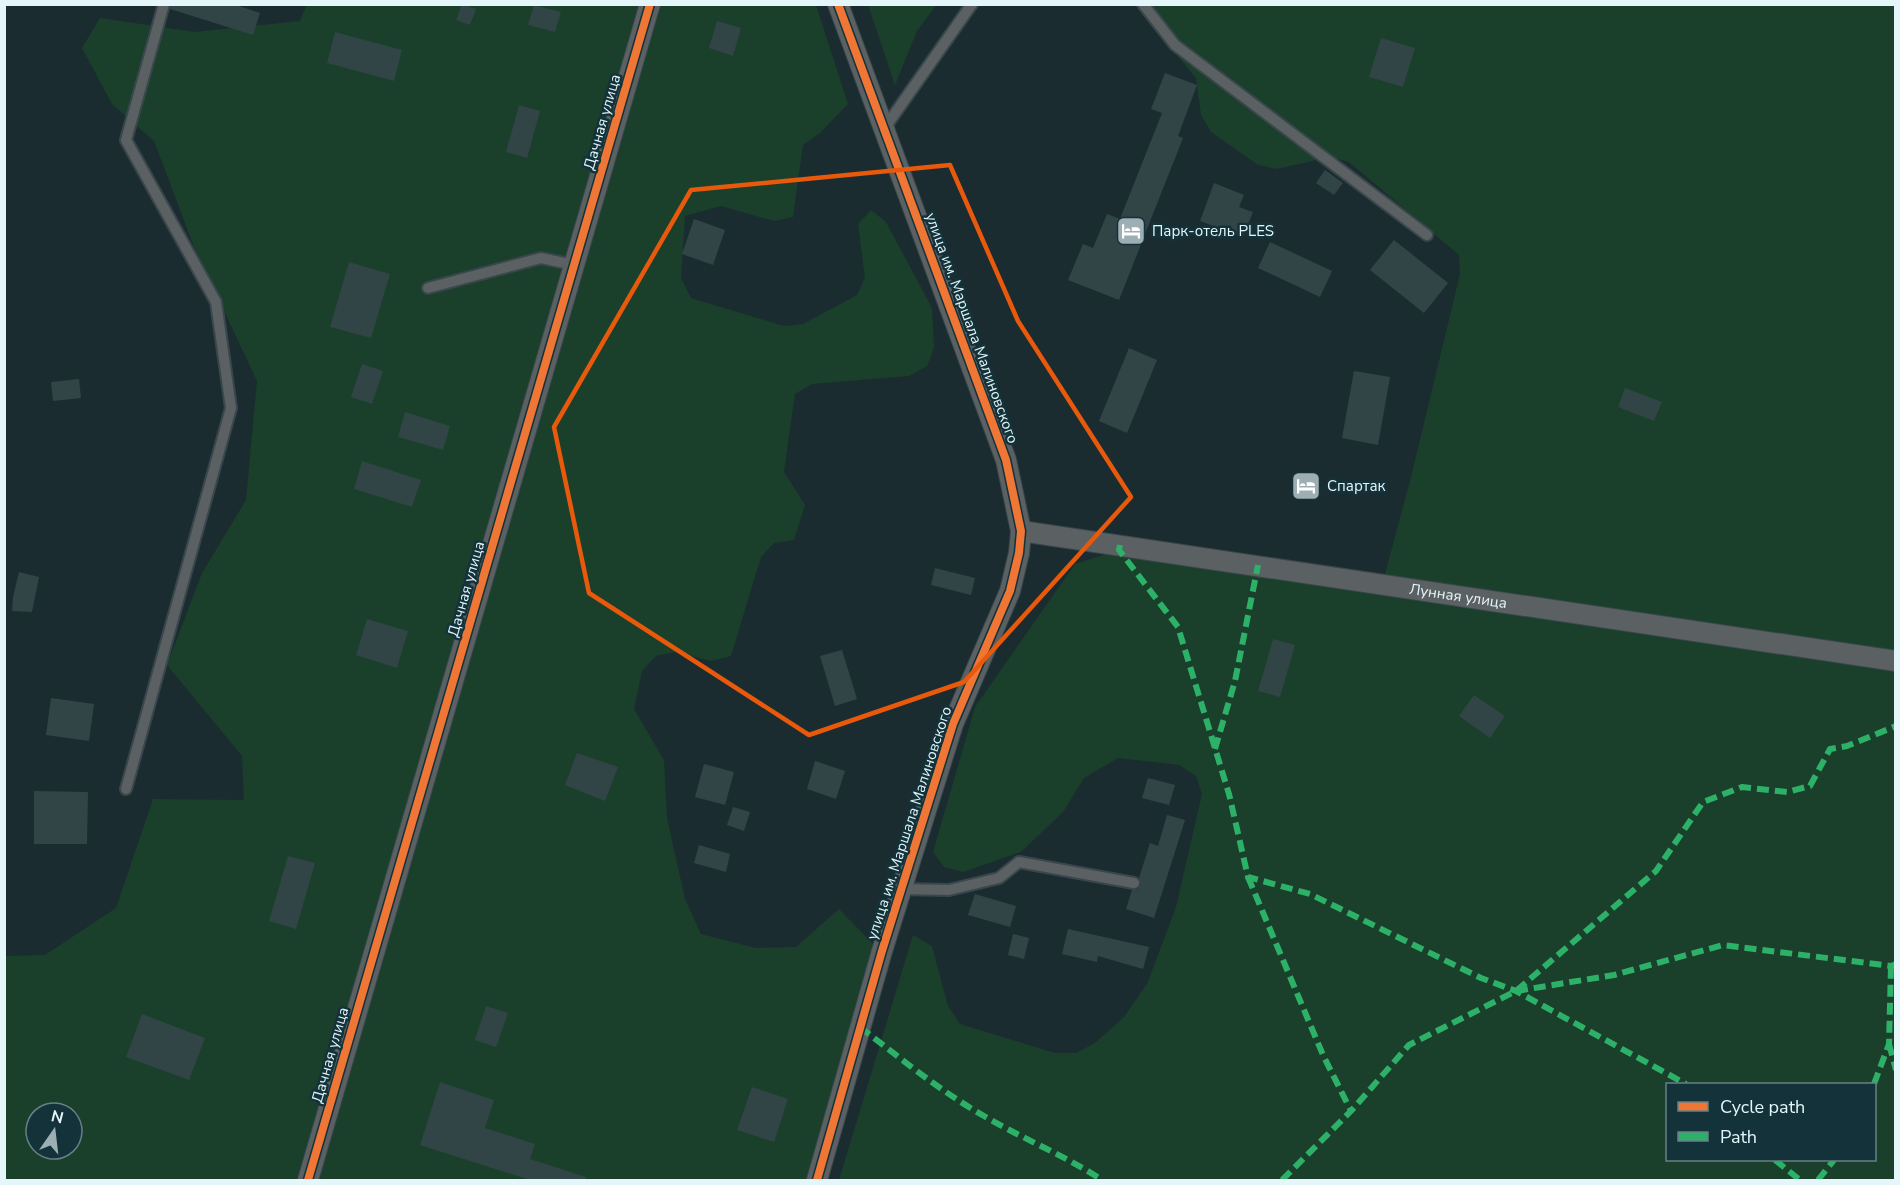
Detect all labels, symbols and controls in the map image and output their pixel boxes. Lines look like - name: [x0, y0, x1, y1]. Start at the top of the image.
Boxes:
- street label: Дачная улица: [579, 72, 625, 172]
- street label: улица им. Маршала Малиновского: [921, 210, 1023, 446]
- hotel icon: Парк-отель PLES: [1115, 215, 1147, 247]
- place label: Парк-отель PLES: [1152, 221, 1274, 241]
- hotel icon: Спартак: [1290, 470, 1322, 502]
- place label: Спартак: [1327, 476, 1386, 496]
- street label: Дачная улица: [443, 539, 489, 639]
- street label: Лунная улица: [1408, 579, 1508, 613]
- street label: улица им. Маршала Малиновского: [862, 704, 956, 942]
- street label: Дачная улица: [307, 1005, 353, 1105]
- legend: [1666, 1083, 1876, 1161]
- text: Cycle path: [1720, 1095, 1805, 1119]
- north arrow: [24, 1101, 84, 1161]
- text: N: [49, 1105, 66, 1130]
- text: Path: [1720, 1125, 1757, 1149]

